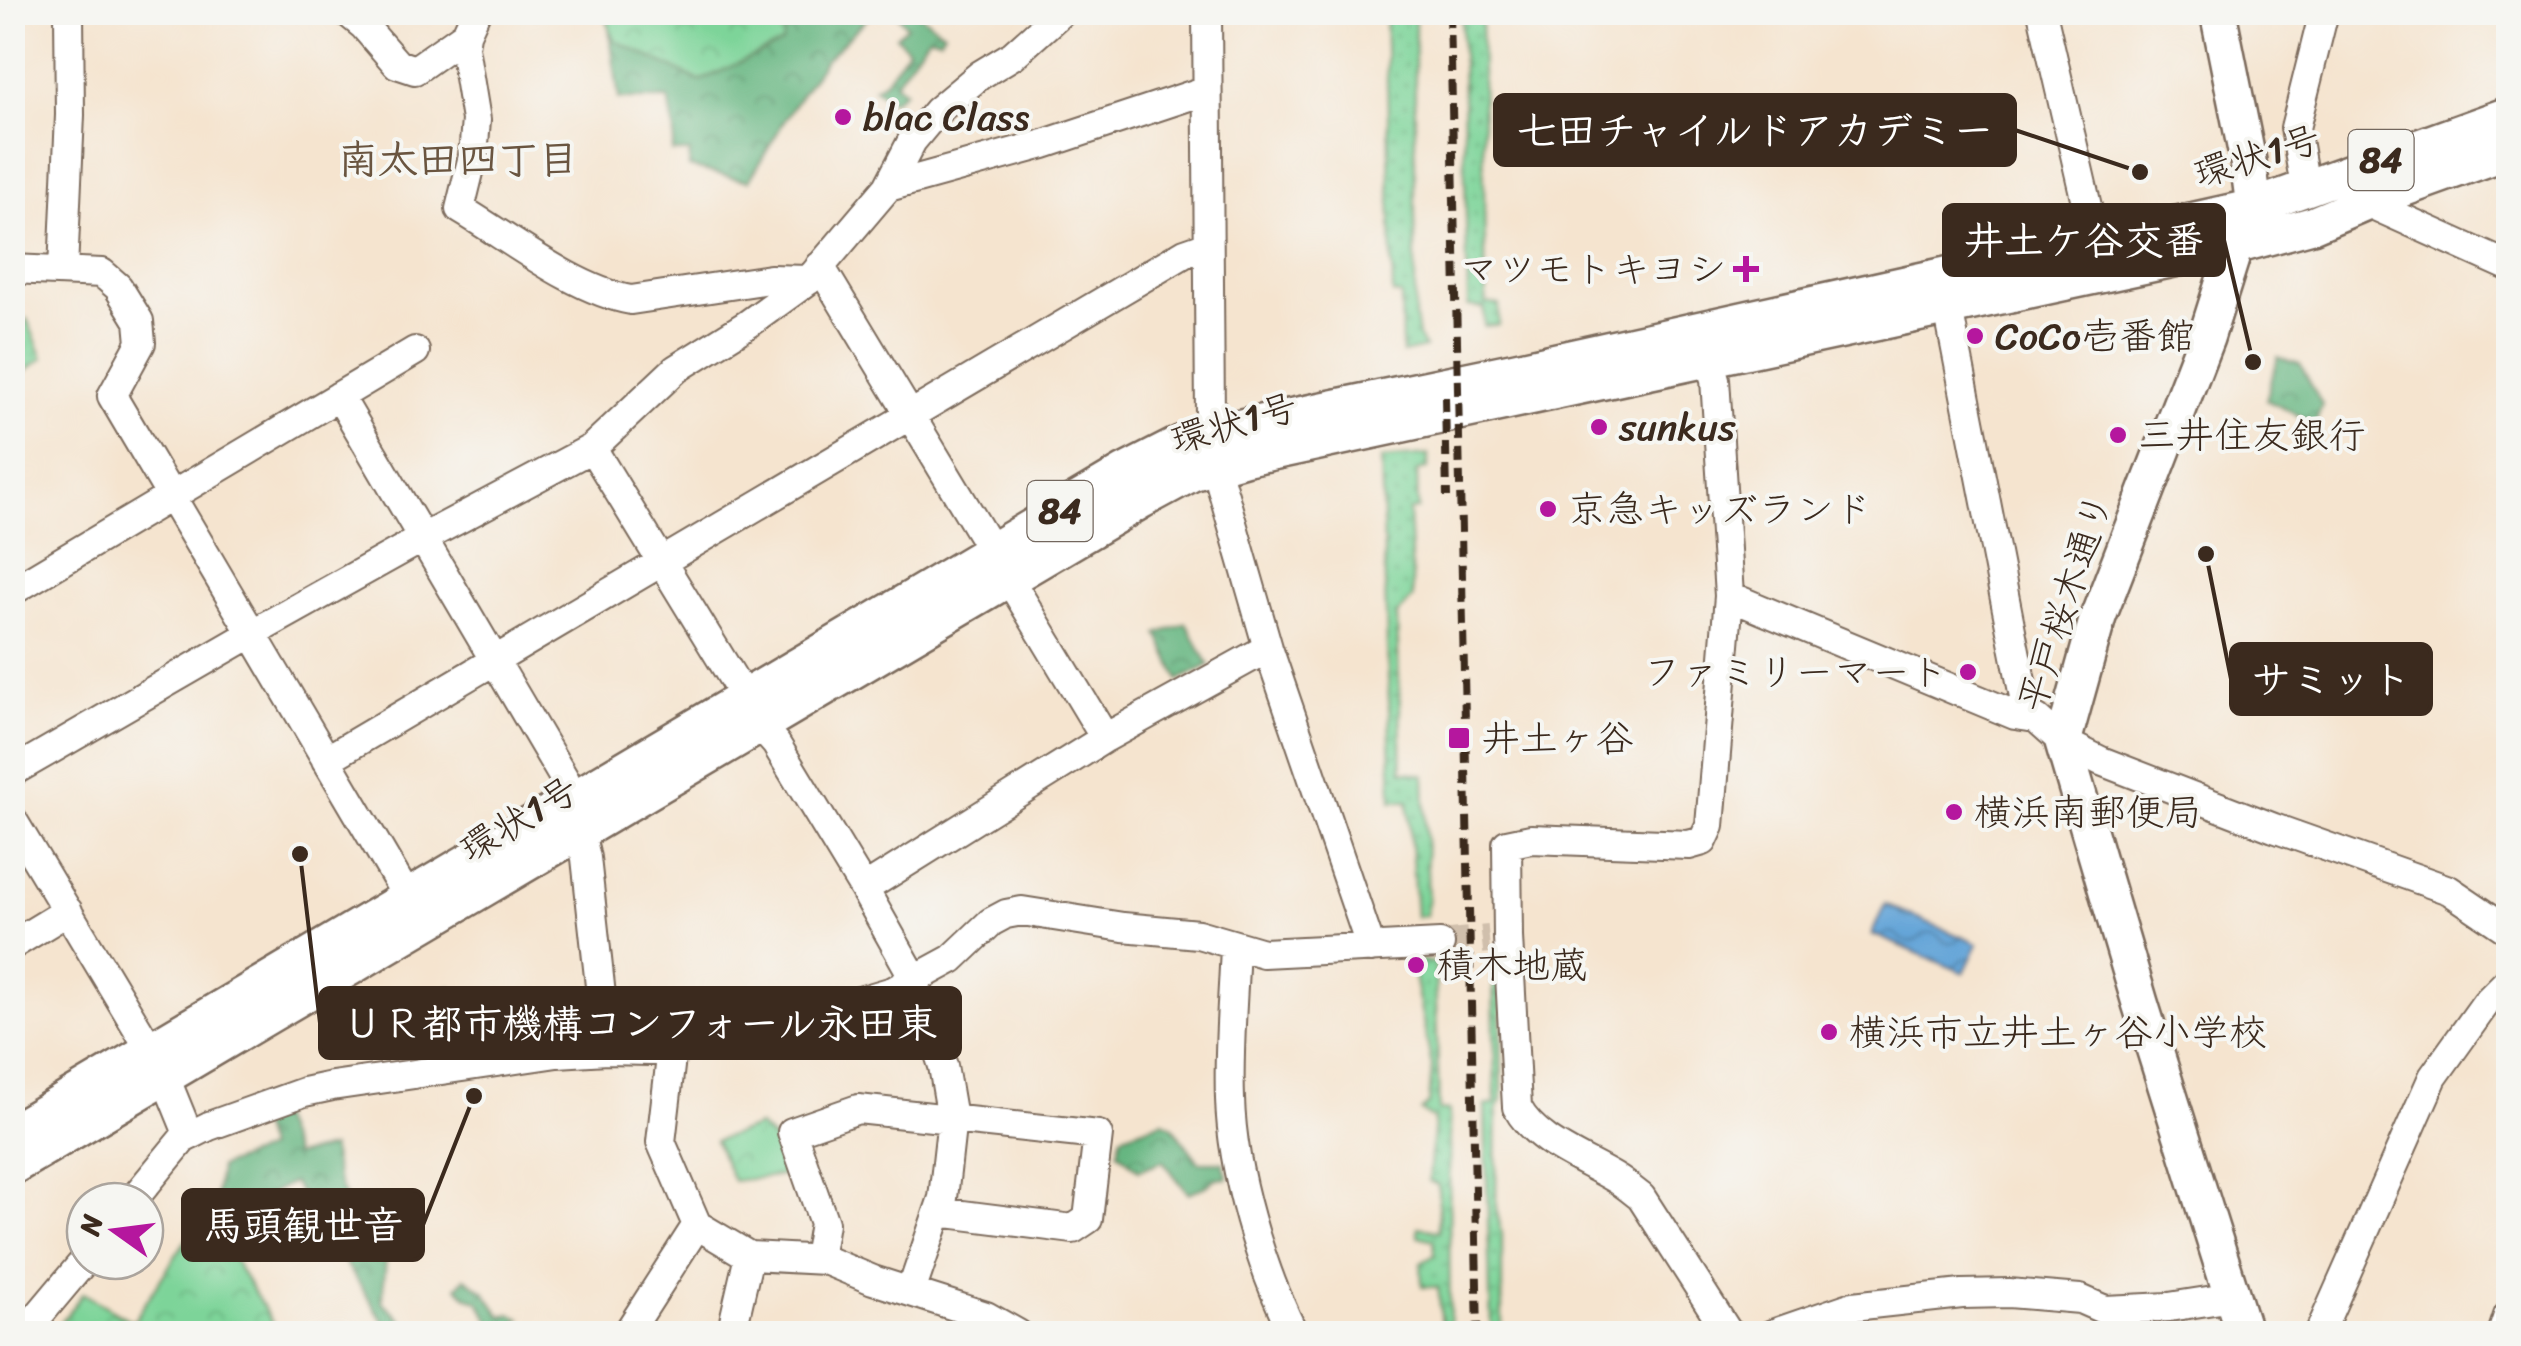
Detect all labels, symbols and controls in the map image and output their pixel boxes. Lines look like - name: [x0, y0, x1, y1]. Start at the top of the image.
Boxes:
- place label: blac Class: [863, 84, 1030, 151]
- callout: 七田チャイルドアカデミー: [1495, 95, 2015, 165]
- text: 七田チャイルドアカデミー: [1517, 95, 1993, 166]
- street label: 環状1号: [2185, 105, 2329, 208]
- marker: blac Class: [832, 106, 854, 128]
- district label: 南太田四丁目: [338, 124, 578, 195]
- road number: 84: [2348, 130, 2414, 190]
- callout: 井土ケ谷交番: [1944, 205, 2224, 275]
- text: 井土ケ谷交番: [1964, 205, 2204, 276]
- place label: マツモトキヨシ: [1460, 236, 1726, 303]
- marker: マツモトキヨシ: [1735, 258, 1757, 280]
- place label: CoCo壱番館: [1995, 303, 2195, 370]
- marker: CoCo壱番館: [1964, 325, 1986, 347]
- street label: 環状1号: [1162, 373, 1306, 474]
- place label: sunkus: [1618, 394, 1736, 461]
- place label: 三井住友銀行: [2138, 402, 2366, 469]
- marker: sunkus: [1588, 416, 1610, 438]
- marker: 三井住友銀行: [2107, 424, 2129, 446]
- place label: 京急キッズランド: [1568, 476, 1872, 543]
- road number: 84: [1028, 481, 1092, 541]
- street label: 平戸桜木通り: [1998, 483, 2133, 721]
- marker: 京急キッズランド: [1537, 498, 1559, 520]
- place label: ファミリーマート: [1643, 639, 1948, 706]
- callout: サミット: [2231, 644, 2431, 714]
- text: サミット: [2251, 644, 2411, 715]
- marker: ファミリーマート: [1957, 661, 1979, 683]
- place label: 井土ヶ谷: [1482, 705, 1634, 772]
- marker: 井土ヶ谷: [1446, 725, 1472, 751]
- street label: 環状1号: [446, 757, 592, 882]
- place label: 横浜南郵便局: [1974, 779, 2202, 846]
- marker: 横浜南郵便局: [1943, 801, 1965, 823]
- place label: 積木地蔵: [1436, 932, 1588, 999]
- marker: 積木地蔵: [1405, 954, 1427, 976]
- callout: ＵＲ都市機構コンフォール永田東: [320, 988, 960, 1058]
- text: ＵＲ都市機構コンフォール永田東: [342, 988, 938, 1059]
- place label: 横浜市立井土ヶ谷小学校: [1849, 999, 2267, 1066]
- marker: 横浜市立井土ヶ谷小学校: [1818, 1021, 1840, 1043]
- north arrow: [65, 1181, 165, 1281]
- callout: 馬頭観世音: [183, 1190, 423, 1260]
- text: 馬頭観世音: [203, 1190, 403, 1261]
- text: N: [65, 1209, 117, 1241]

